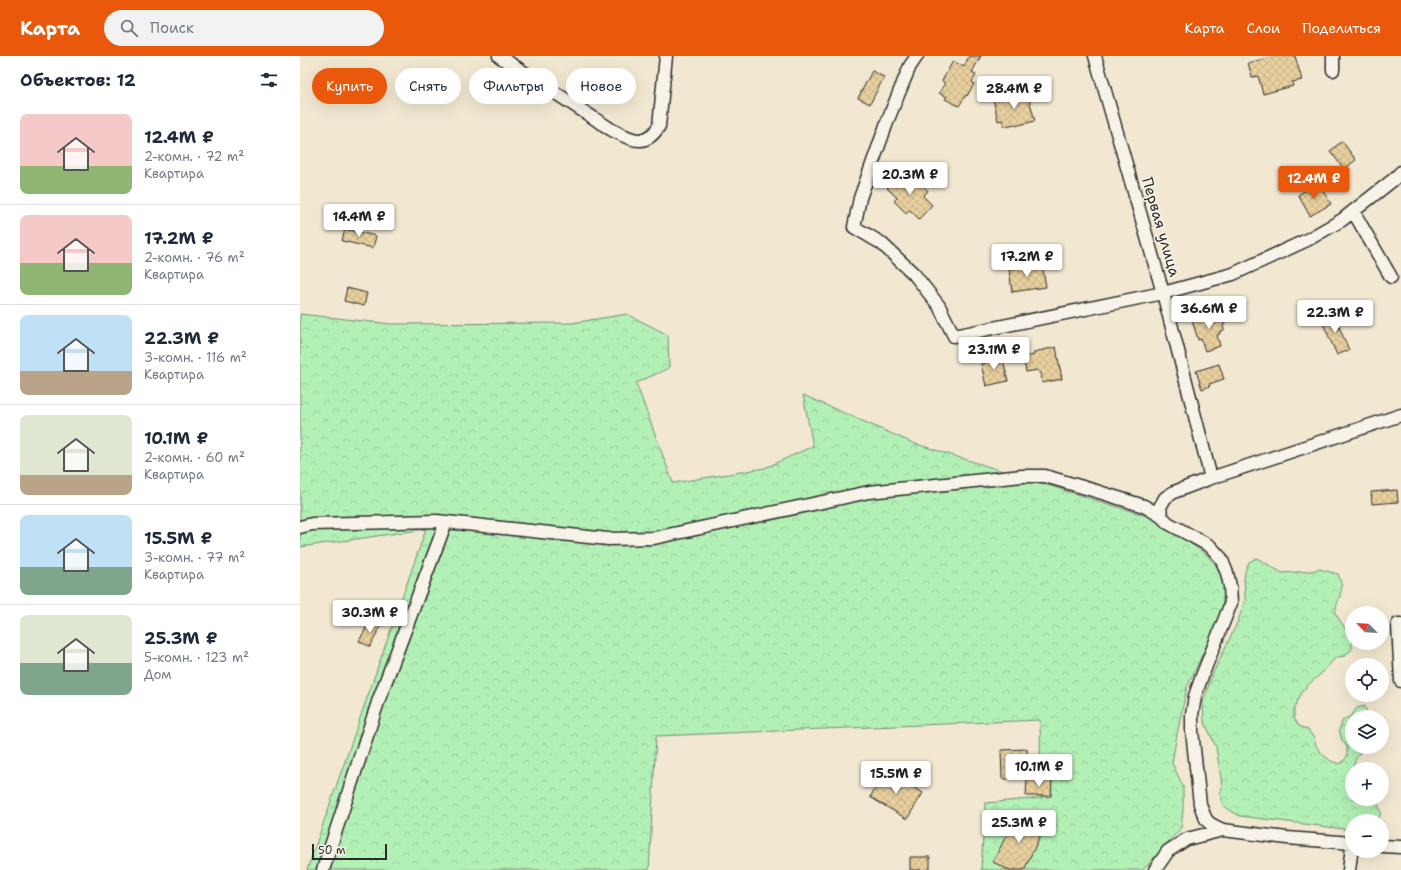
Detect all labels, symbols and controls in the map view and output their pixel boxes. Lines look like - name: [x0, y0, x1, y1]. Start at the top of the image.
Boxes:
- search box: [104, 10, 384, 46]
- text: Карта: [20, 16, 80, 41]
- icon: search: [118, 17, 140, 39]
- text: Поиск: [150, 18, 194, 38]
- text: Карта: [1184, 19, 1225, 37]
- text: Слои: [1247, 19, 1280, 37]
- text: Поделиться: [1302, 19, 1381, 37]
- chip: Купить: [312, 68, 387, 104]
- chip: Снять: [395, 68, 461, 104]
- chip: Фильтры: [469, 68, 558, 104]
- chip: Новое: [566, 68, 636, 104]
- text: Объектов: 12: [20, 69, 136, 91]
- icon: filters: [258, 69, 280, 91]
- pin: 28.4M ₽: [977, 76, 1051, 110]
- text: 28.4M ₽: [986, 80, 1042, 97]
- text: 12.4M ₽: [144, 126, 214, 148]
- icon: home: [52, 130, 100, 178]
- text: 2-комн. · 72 m²: [144, 148, 244, 165]
- pin: 20.3M ₽: [873, 162, 947, 196]
- text: Квартира: [144, 165, 204, 182]
- text: 20.3M ₽: [882, 166, 938, 183]
- pin: 12.4M ₽: [1277, 166, 1351, 200]
- text: 12.4M ₽: [1287, 170, 1341, 187]
- street label: Первая улица: [1137, 175, 1185, 280]
- pin: 14.4M ₽: [322, 204, 396, 238]
- text: 14.4M ₽: [333, 208, 386, 225]
- text: 17.2M ₽: [144, 227, 214, 249]
- icon: home: [52, 231, 100, 279]
- pin: 17.2M ₽: [990, 244, 1064, 278]
- text: 17.2M ₽: [1000, 248, 1054, 265]
- text: 2-комн. · 76 m²: [144, 249, 245, 266]
- text: Квартира: [144, 266, 204, 283]
- pin: 36.6M ₽: [1172, 296, 1246, 330]
- text: 36.6M ₽: [1180, 300, 1238, 317]
- pin: 22.3M ₽: [1298, 300, 1372, 334]
- text: 22.3M ₽: [1306, 304, 1364, 321]
- text: 22.3M ₽: [144, 327, 219, 349]
- icon: home: [52, 331, 100, 379]
- pin: 23.1M ₽: [957, 337, 1031, 371]
- text: 23.1M ₽: [967, 341, 1021, 358]
- text: 3-комн. · 116 m²: [144, 349, 247, 366]
- text: Квартира: [144, 366, 204, 383]
- text: 10.1M ₽: [144, 427, 208, 449]
- icon: home: [52, 431, 100, 479]
- text: 2-комн. · 60 m²: [144, 449, 245, 466]
- text: Квартира: [144, 466, 204, 483]
- text: 15.5M ₽: [144, 527, 212, 549]
- icon: home: [52, 531, 100, 579]
- text: 3-комн. · 77 m²: [144, 549, 245, 566]
- text: Квартира: [144, 566, 204, 583]
- pin: 30.3M ₽: [333, 600, 407, 634]
- text: 30.3M ₽: [342, 604, 398, 621]
- north arrow: [1345, 606, 1389, 650]
- map controls: [1345, 606, 1389, 858]
- text: 25.3M ₽: [144, 627, 218, 649]
- icon: home: [52, 631, 100, 679]
- text: 5-комн. · 123 m²: [144, 649, 249, 666]
- button: locate: [1345, 658, 1389, 702]
- text: Дом: [144, 666, 172, 683]
- button: layers: [1345, 710, 1389, 754]
- pin: 10.1M ₽: [1002, 754, 1076, 788]
- text: 10.1M ₽: [1014, 758, 1064, 775]
- pin: 15.5M ₽: [859, 761, 933, 795]
- button: +: [1345, 762, 1389, 806]
- text: 15.5M ₽: [870, 765, 922, 782]
- pin: 25.3M ₽: [982, 810, 1056, 844]
- text: 25.3M ₽: [991, 814, 1047, 831]
- button: −: [1345, 814, 1389, 858]
- scale bar: [312, 842, 387, 861]
- text: 50 m: [318, 843, 346, 858]

